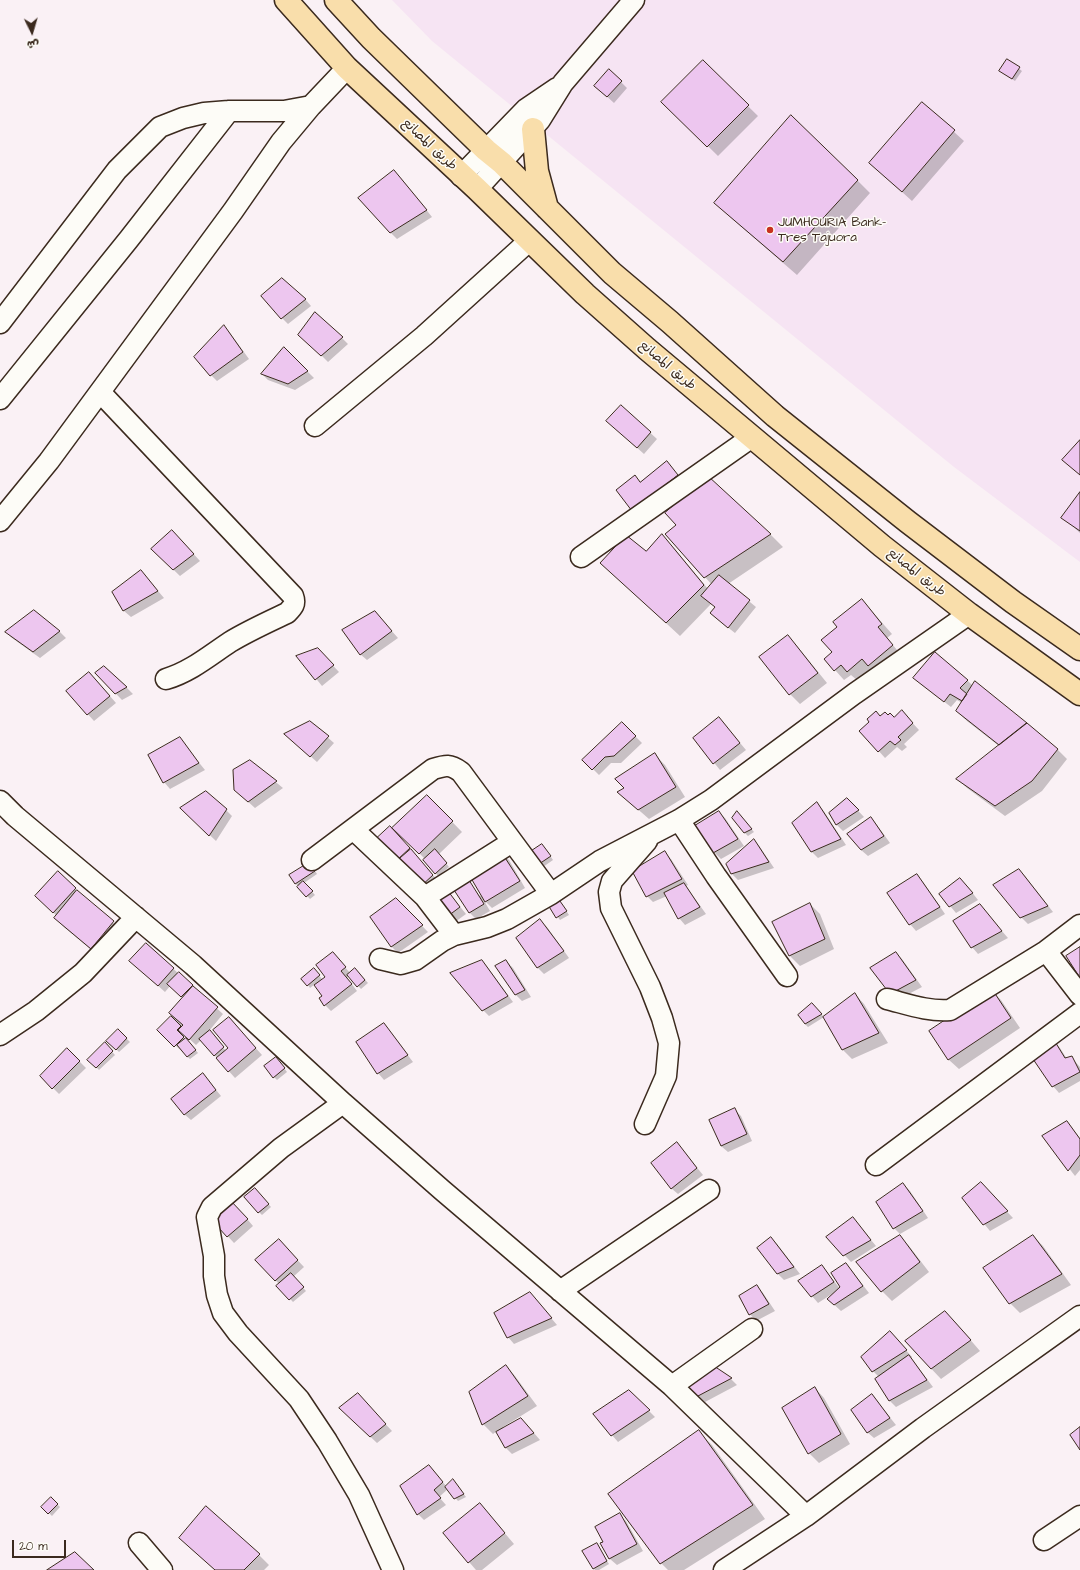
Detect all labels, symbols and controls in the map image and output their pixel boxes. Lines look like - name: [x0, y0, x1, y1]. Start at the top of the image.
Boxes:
- north arrow: [12, 12, 52, 52]
- text: ش: [26, 36, 40, 52]
- street label: طريق المصانع: [398, 116, 460, 174]
- place label: JUMHOURIA Bank- Tres Tajuora: [778, 215, 886, 246]
- marker: JUMHOURIA Bank- Tres Tajuora: [765, 225, 775, 235]
- street label: طريق المصانع: [635, 338, 699, 394]
- street label: طريق المصانع: [884, 545, 948, 601]
- scale bar: [14, 1532, 68, 1558]
- text: 20 m: [19, 1538, 48, 1555]

